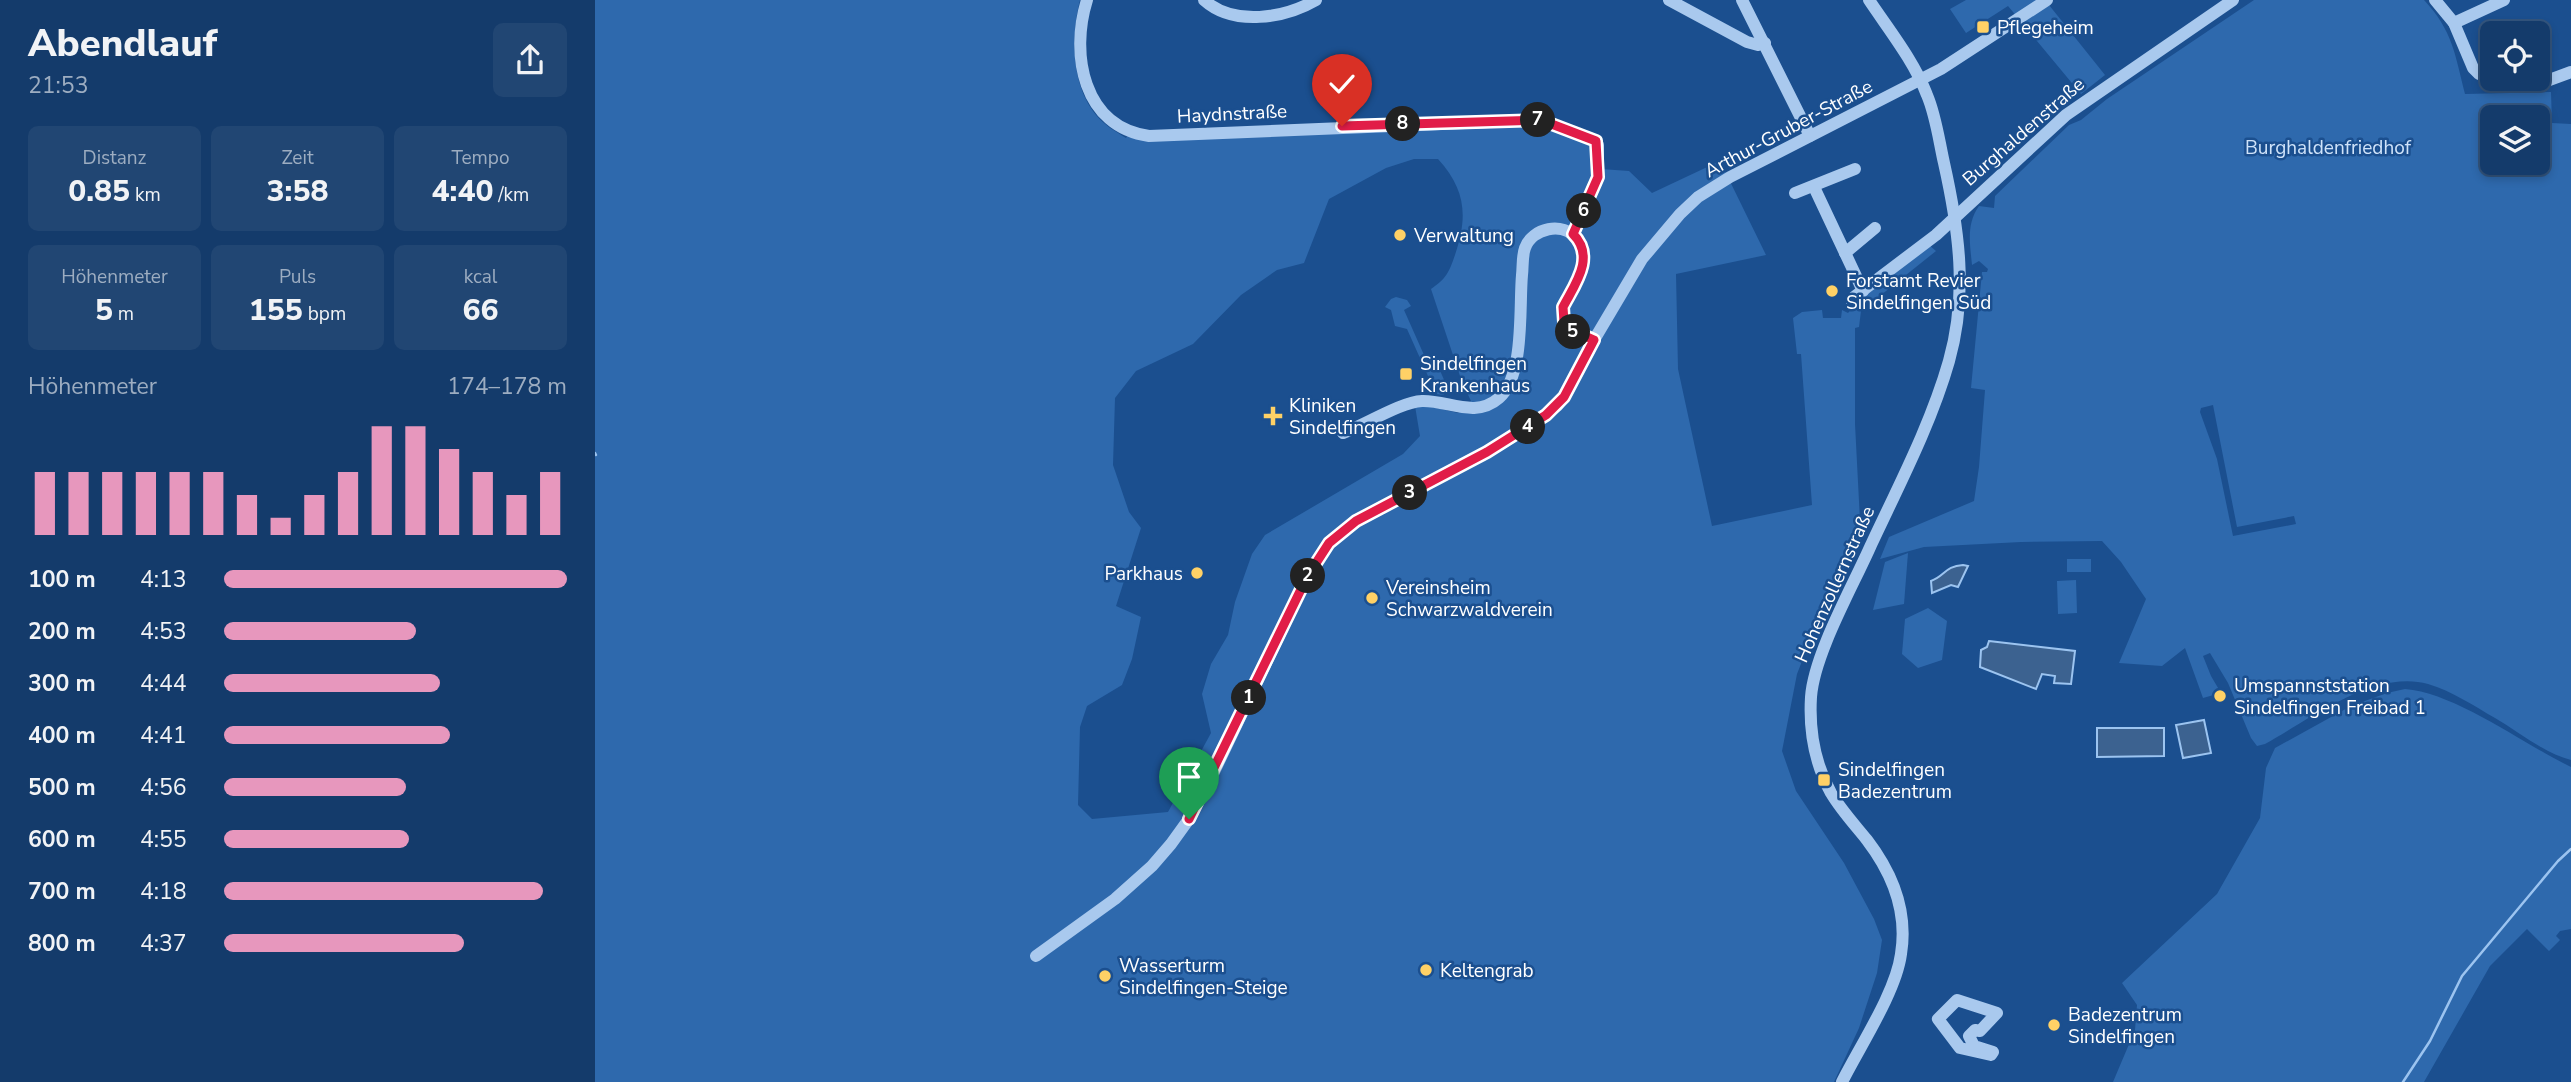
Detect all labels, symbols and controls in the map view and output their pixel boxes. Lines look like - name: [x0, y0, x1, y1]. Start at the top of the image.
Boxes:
- place label: Pflegeheim: [1997, 15, 2094, 41]
- text: Abendlauf: [28, 18, 217, 69]
- marker: Pflegeheim: [1975, 19, 1991, 35]
- map controls: [2480, 21, 2550, 175]
- button: locate: [2480, 21, 2550, 91]
- button: share: [493, 23, 567, 97]
- pin: [1312, 54, 1372, 126]
- icon: check: [1323, 65, 1361, 103]
- text: 21:53: [28, 70, 88, 101]
- street label: Burghaldenstraße: [1957, 71, 2090, 192]
- street label: Arthur-Gruber-Straße: [1700, 73, 1877, 184]
- street label: Haydnstraße: [1176, 98, 1288, 130]
- pin: 7: [1521, 102, 1555, 138]
- button: layers: [2480, 105, 2550, 175]
- pin: 8: [1385, 106, 1421, 142]
- text: 7: [1532, 106, 1543, 132]
- text: 8: [1397, 110, 1408, 136]
- park label: Burghaldenfriedhof: [2245, 135, 2412, 161]
- text: Distanz: [83, 145, 146, 171]
- text: Zeit: [281, 145, 314, 171]
- text: Tempo: [452, 145, 510, 171]
- text: 0.85: [68, 171, 130, 212]
- text: 3:58: [267, 171, 328, 212]
- text: 4:40: [432, 171, 493, 212]
- text: km: [130, 182, 161, 208]
- text: /km: [493, 182, 529, 208]
- pin: 6: [1567, 194, 1601, 228]
- text: 6: [1578, 197, 1589, 223]
- place label: Verwaltung: [1413, 223, 1514, 249]
- marker: Verwaltung: [1392, 227, 1408, 243]
- text: Höhenmeter: [61, 264, 168, 290]
- text: Puls: [279, 264, 316, 290]
- text: kcal: [464, 264, 497, 290]
- place label: Forstamt Revier Sindelfingen Süd: [1846, 268, 1991, 316]
- marker: Forstamt Revier Sindelfingen Süd: [1824, 283, 1840, 299]
- text: 5: [95, 290, 113, 331]
- text: 155: [249, 290, 303, 331]
- text: 66: [463, 290, 499, 331]
- text: m: [113, 301, 134, 327]
- text: bpm: [303, 301, 346, 327]
- pin: 5: [1555, 314, 1591, 350]
- text: 5: [1567, 318, 1578, 344]
- place label: Sindelfingen Krankenhaus: [1420, 351, 1530, 399]
- marker: Sindelfingen Krankenhaus: [1398, 366, 1414, 382]
- text: Höhenmeter: [28, 371, 157, 402]
- text: 174–178 m: [447, 371, 567, 402]
- place label: Kliniken Sindelfingen: [1289, 393, 1396, 441]
- marker: Kliniken Sindelfingen: [1263, 406, 1283, 426]
- pin: 4: [1511, 410, 1545, 444]
- text: 4: [1522, 413, 1533, 439]
- pin: 3: [1393, 476, 1427, 510]
- text: 3: [1404, 479, 1415, 505]
- street label: Hohenzollernstraße: [1789, 502, 1881, 667]
- pin: 2: [1291, 558, 1325, 594]
- place label: Parkhaus: [1104, 561, 1183, 587]
- text: 2: [1302, 562, 1313, 588]
- text: 100 m: [28, 564, 96, 595]
- text: 4:13: [140, 564, 187, 595]
- marker: Parkhaus: [1189, 565, 1205, 581]
- place label: Vereinsheim Schwarzwaldverein: [1385, 575, 1553, 623]
- marker: Vereinsheim Schwarzwaldverein: [1364, 590, 1380, 606]
- text: 200 m: [28, 616, 96, 647]
- text: 4:53: [140, 616, 187, 647]
- text: 300 m: [28, 668, 96, 699]
- text: 4:44: [140, 668, 187, 699]
- place label: Umspannststation Sindelfingen Freibad 1: [2234, 673, 2426, 721]
- pin: 1: [1231, 680, 1267, 716]
- text: 1: [1243, 684, 1254, 710]
- marker: Umspannststation Sindelfingen Freibad 1: [2212, 688, 2228, 704]
- text: 400 m: [28, 720, 96, 751]
- text: 4:41: [140, 720, 187, 751]
- pin: [1159, 747, 1219, 819]
- place label: Sindelfingen Badezentrum: [1838, 757, 1952, 805]
- icon: arrive: [1170, 758, 1208, 796]
- text: 500 m: [28, 772, 96, 803]
- text: 4:56: [140, 772, 187, 803]
- marker: Sindelfingen Badezentrum: [1816, 772, 1832, 788]
- text: 600 m: [28, 824, 96, 855]
- text: 4:55: [140, 824, 187, 855]
- text: 700 m: [28, 876, 96, 907]
- text: 4:18: [140, 876, 187, 907]
- text: 800 m: [28, 928, 96, 959]
- text: 4:37: [140, 928, 187, 959]
- place label: Wasserturm Sindelfingen-Steige: [1119, 953, 1288, 1001]
- place label: Keltengrab: [1440, 958, 1534, 984]
- marker: Keltengrab: [1418, 962, 1434, 978]
- marker: Wasserturm Sindelfingen-Steige: [1097, 968, 1113, 984]
- place label: Badezentrum Sindelfingen: [2068, 1002, 2182, 1050]
- marker: Badezentrum Sindelfingen: [2046, 1017, 2062, 1033]

